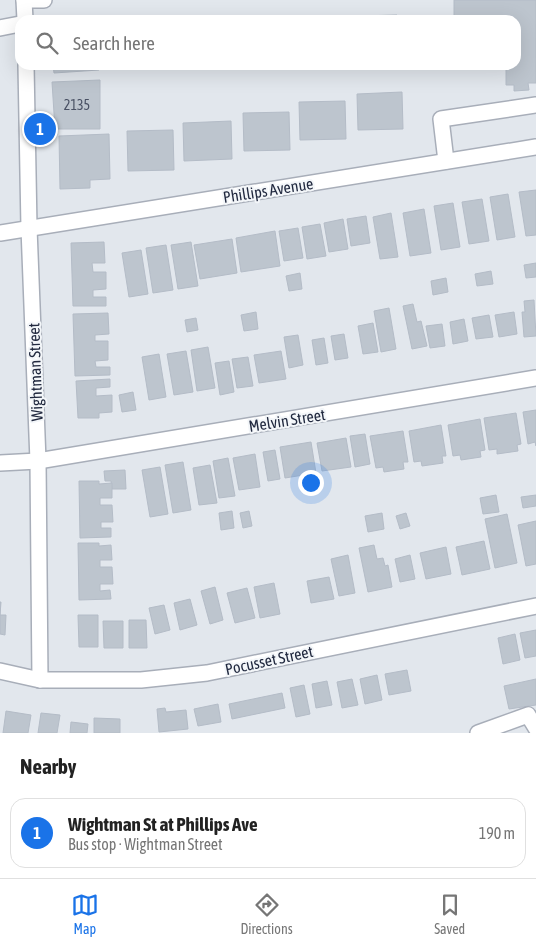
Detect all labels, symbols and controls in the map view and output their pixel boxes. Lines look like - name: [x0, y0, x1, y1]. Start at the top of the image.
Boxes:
- search box: [15, 15, 521, 70]
- icon: search: [33, 29, 61, 57]
- text: Search here: [73, 32, 155, 54]
- house number: 2135: [64, 97, 90, 113]
- pin: 1: [24, 110, 56, 148]
- street label: Phillips Avenue: [222, 174, 315, 207]
- street label: Wightman Street: [24, 322, 47, 422]
- street label: Melvin Street: [247, 405, 327, 435]
- your location: [298, 470, 324, 496]
- street label: Pocusset Street: [223, 642, 315, 678]
- text: Nearby: [20, 754, 76, 778]
- text: Wightman St at Phillips Ave: [68, 813, 258, 835]
- text: 1: [33, 824, 41, 842]
- text: 190 m: [479, 824, 515, 842]
- text: Bus stop · Wightman Street: [68, 835, 223, 853]
- tab: Map: [71, 891, 99, 937]
- tab: Directions: [240, 891, 293, 937]
- tab: Saved: [434, 891, 465, 937]

